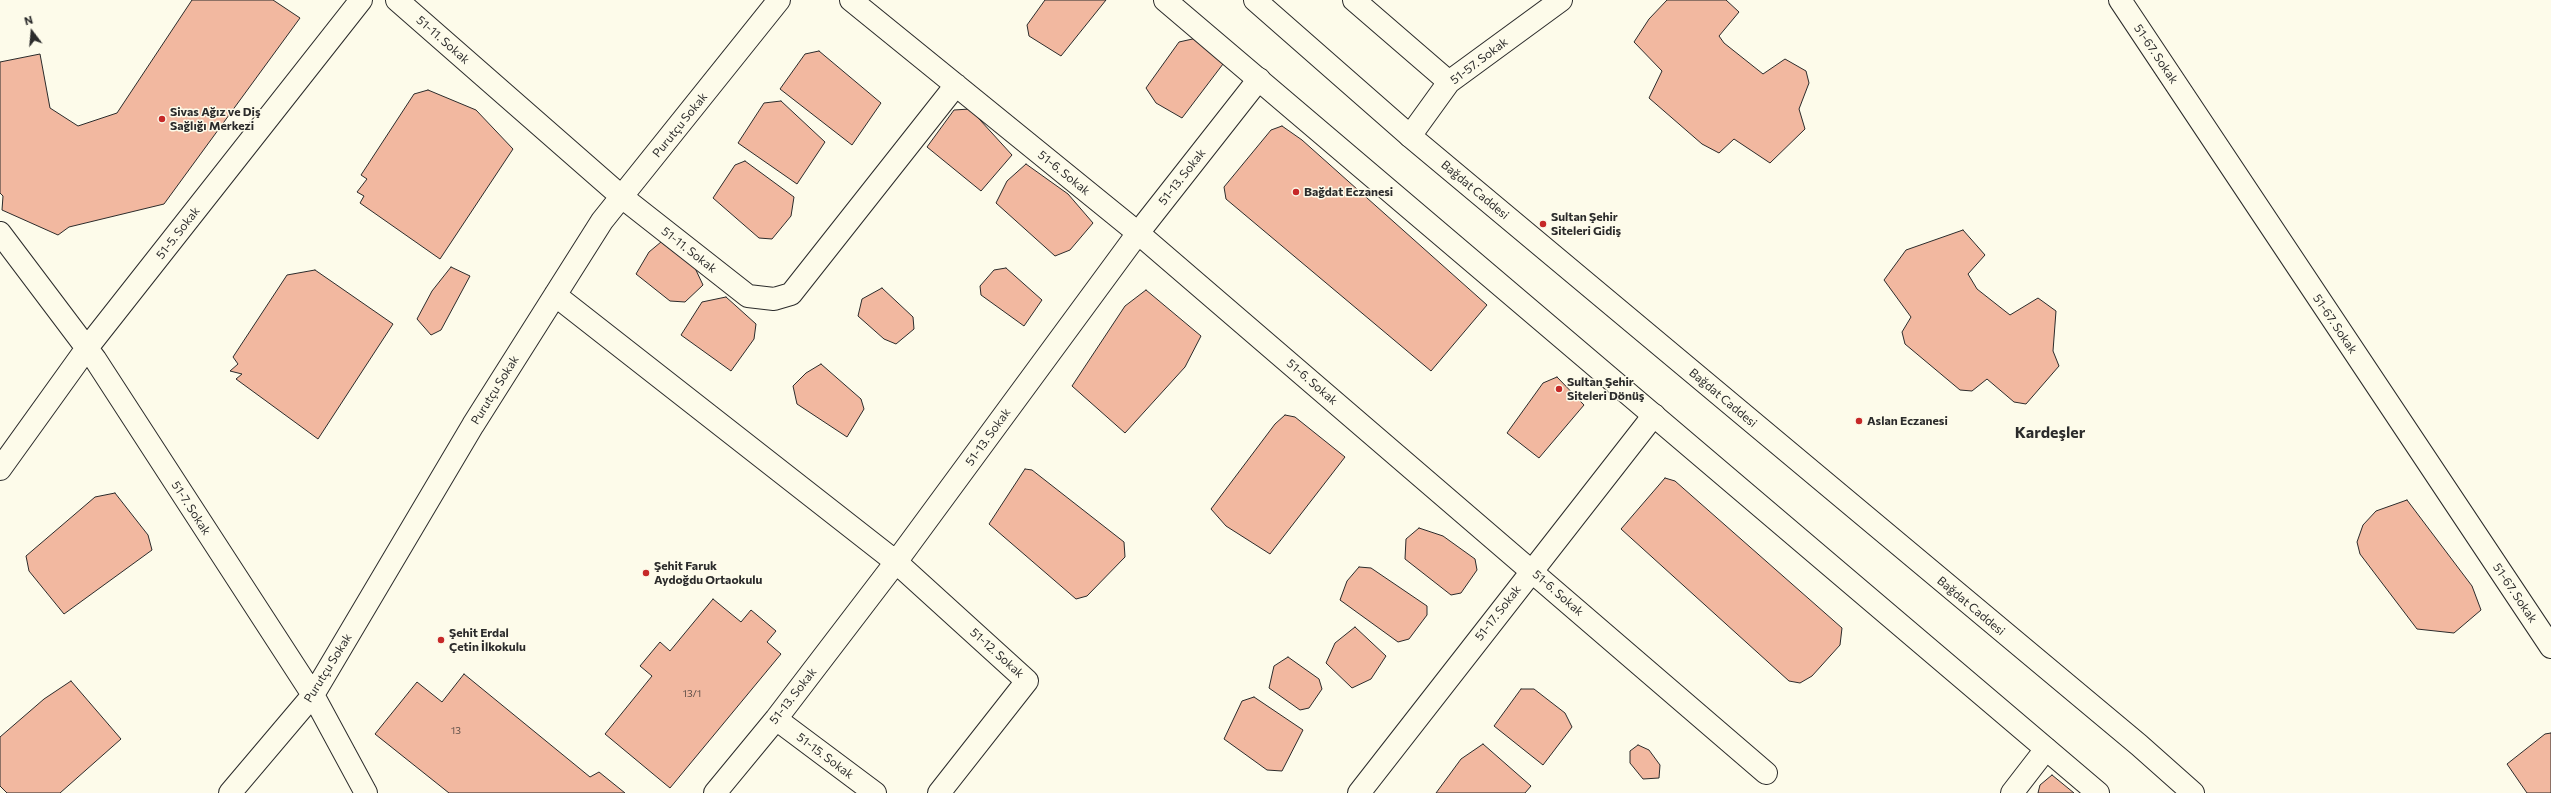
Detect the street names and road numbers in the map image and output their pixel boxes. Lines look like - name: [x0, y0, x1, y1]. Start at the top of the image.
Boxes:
- street label: 51-11. Sokak: [413, 13, 473, 67]
- street label: 51-67. Sokak: [2131, 22, 2181, 86]
- street label: 51-57. Sokak: [1447, 35, 1511, 87]
- street label: Purutçu Sokak: [650, 90, 710, 160]
- street label: 51-13. Sokak: [1156, 146, 1208, 208]
- street label: 51-6. Sokak: [1035, 148, 1093, 198]
- street label: Bağdat Caddesi: [1438, 157, 1512, 223]
- street label: 51-5. Sokak: [153, 204, 203, 262]
- street label: 51-11. Sokak: [659, 224, 719, 276]
- street label: 51-67. Sokak: [2310, 292, 2360, 356]
- street label: Purutçu Sokak: [468, 353, 522, 427]
- street label: 51-6. Sokak: [1284, 356, 1340, 408]
- street label: Bağdat Caddesi: [1686, 365, 1760, 431]
- street label: 51-13. Sokak: [962, 405, 1014, 469]
- street label: 51-7. Sokak: [168, 478, 214, 538]
- street label: 51-67. Sokak: [2490, 561, 2540, 625]
- street label: 51-6. Sokak: [1530, 567, 1586, 619]
- street label: Bağdat Caddesi: [1934, 573, 2008, 639]
- street label: 51-17. Sokak: [1472, 582, 1524, 644]
- street label: 51-12. Sokak: [967, 625, 1027, 681]
- street label: Purutçu Sokak: [301, 631, 355, 705]
- street label: 51-13. Sokak: [767, 665, 819, 727]
- street label: 51-15. Sokak: [794, 730, 856, 782]

